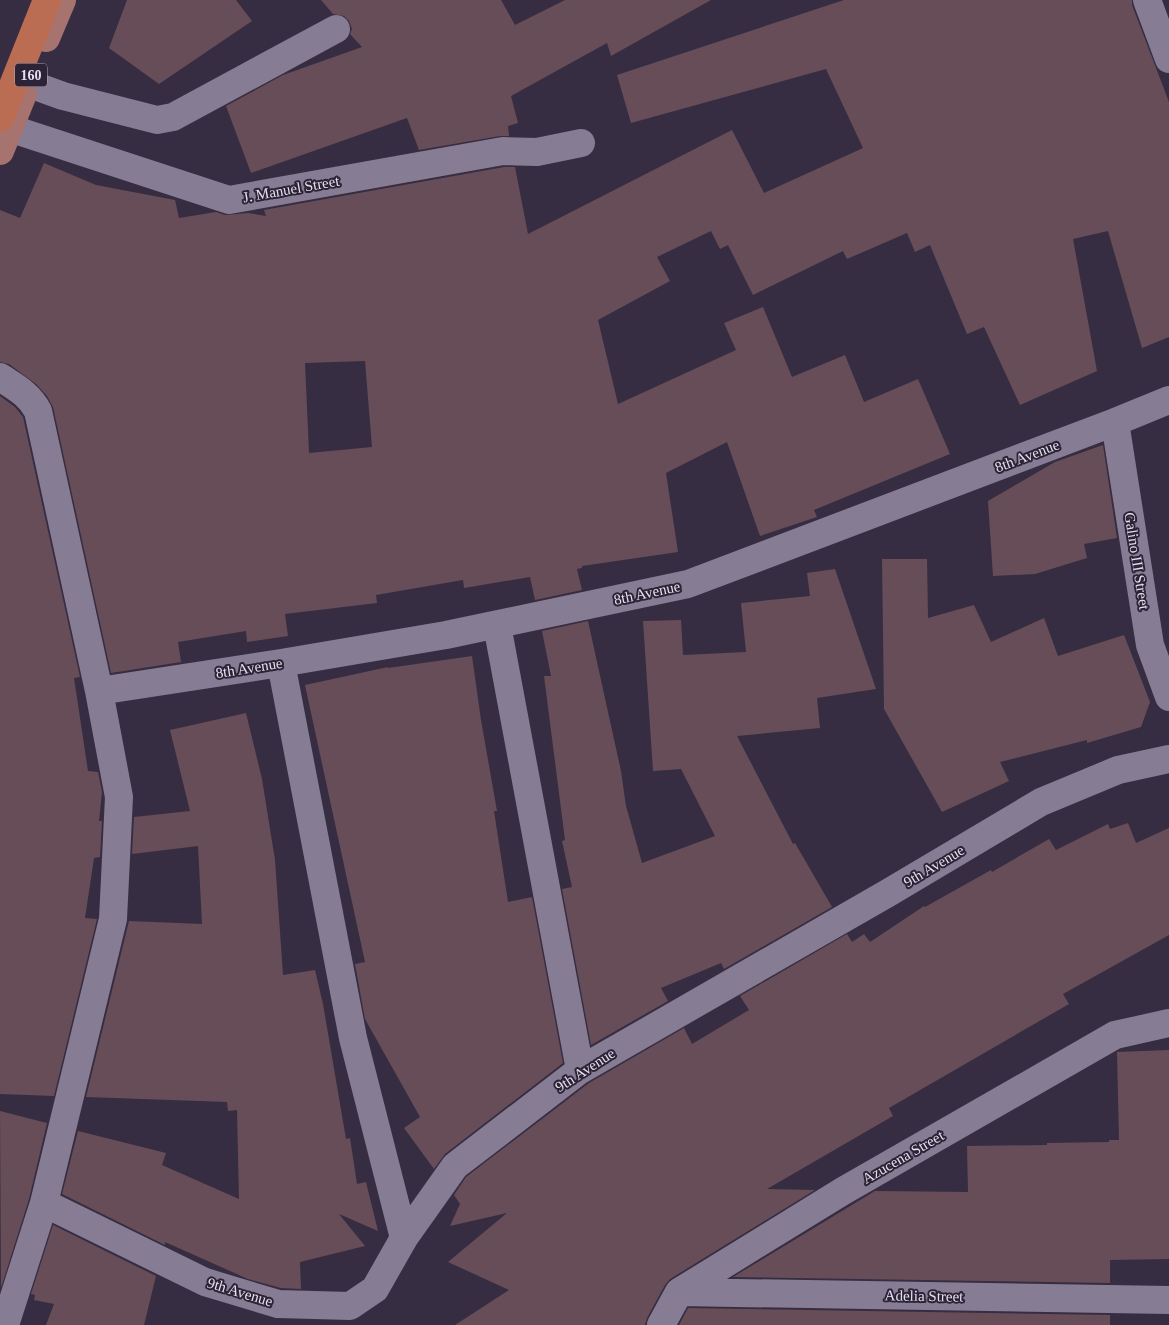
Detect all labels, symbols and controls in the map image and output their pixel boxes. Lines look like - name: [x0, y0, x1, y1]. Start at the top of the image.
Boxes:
- road number: 160: [15, 64, 47, 86]
- street label: J. Manuel Street: [241, 172, 341, 205]
- street label: 8th Avenue: [993, 436, 1062, 476]
- street label: Galino III Street: [1121, 511, 1153, 612]
- street label: 8th Avenue: [612, 578, 682, 608]
- street label: 8th Avenue: [214, 655, 284, 681]
- street label: 9th Avenue: [901, 842, 967, 890]
- street label: 9th Avenue: [552, 1045, 618, 1095]
- street label: Azucena Street: [860, 1127, 947, 1187]
- street label: 9th Avenue: [205, 1274, 275, 1310]
- street label: Adelia Street: [884, 1287, 964, 1305]

